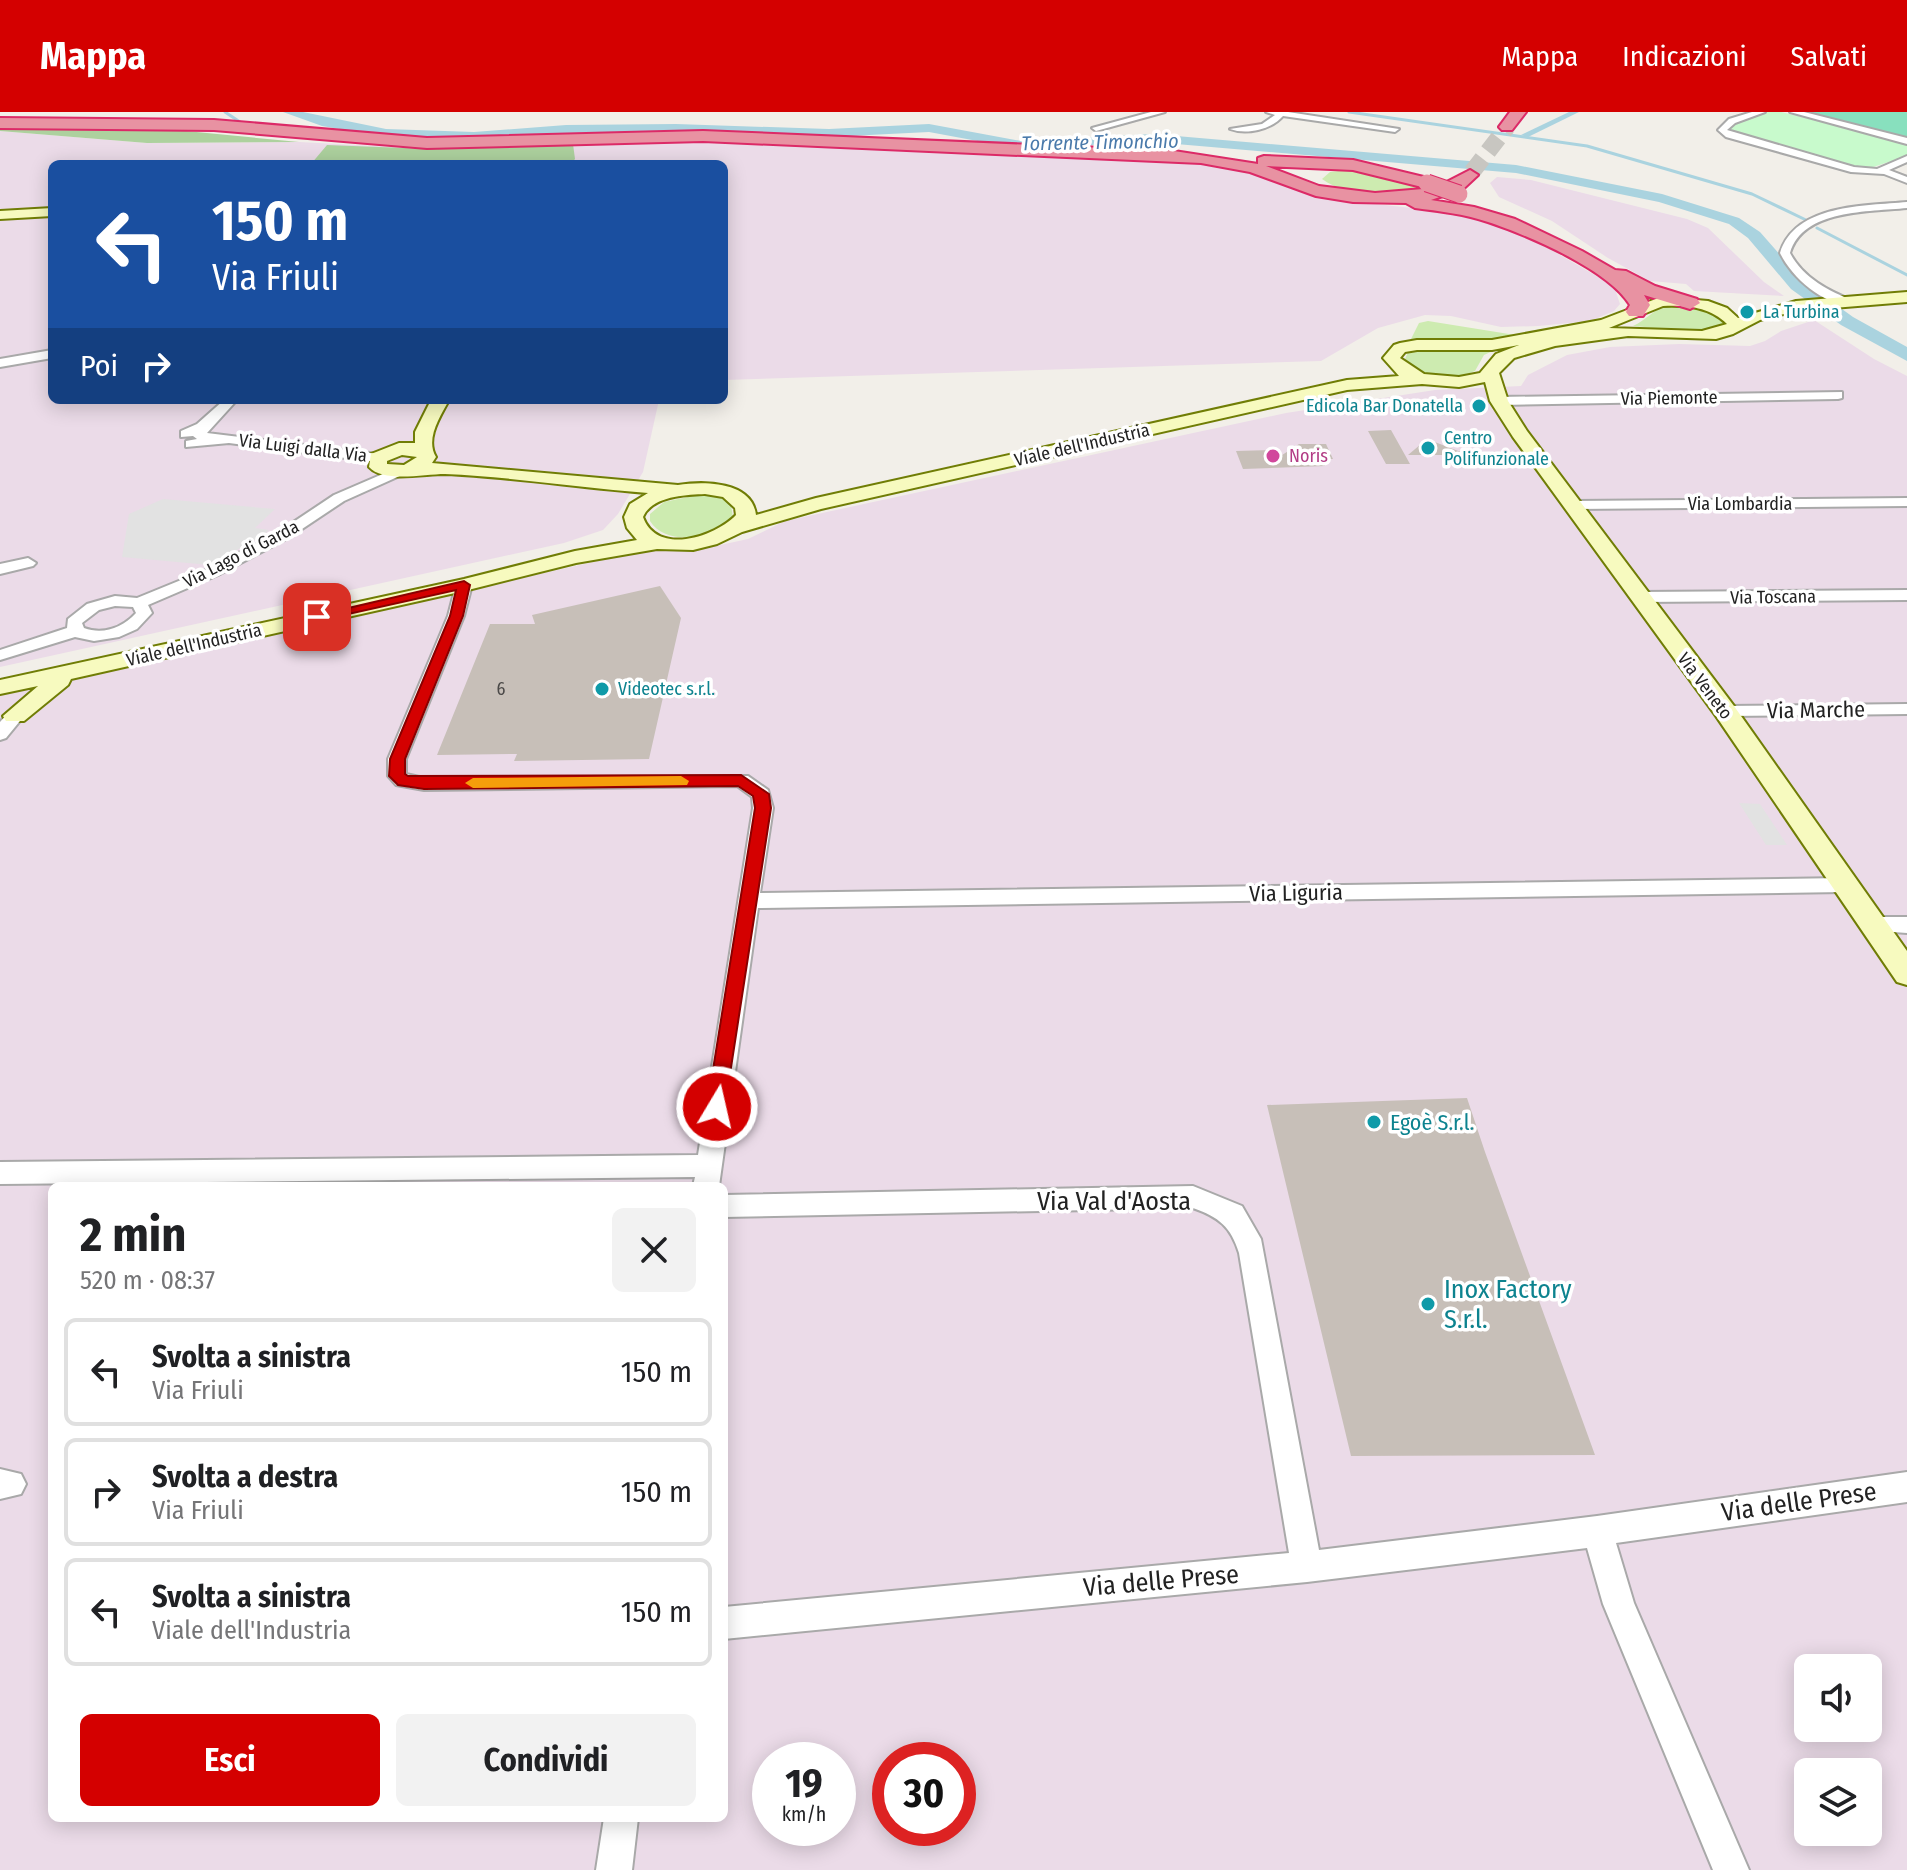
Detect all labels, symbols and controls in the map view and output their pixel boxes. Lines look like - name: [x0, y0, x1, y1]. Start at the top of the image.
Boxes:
- text: Mappa: [40, 33, 146, 79]
- text: Mappa: [1501, 40, 1578, 73]
- text: Indicazioni: [1622, 40, 1747, 73]
- text: Salvati: [1791, 40, 1867, 73]
- water label: Torrente Timonchio: [1021, 129, 1179, 155]
- text: 150 m: [212, 188, 348, 255]
- icon: left: [80, 192, 184, 296]
- text: Via Friuli: [212, 256, 339, 300]
- place label: La Turbina: [1763, 301, 1840, 323]
- marker: La Turbina: [1738, 303, 1756, 321]
- icon: right: [134, 344, 178, 388]
- text: Poi: [80, 348, 118, 384]
- street label: Via Piemonte: [1620, 386, 1718, 410]
- place label: Edicola Bar Donatella: [1306, 395, 1463, 417]
- marker: Edicola Bar Donatella: [1470, 397, 1488, 415]
- street label: Viale dell'Industria: [1012, 419, 1152, 471]
- place label: Centro Polifunzionale: [1444, 427, 1549, 470]
- street label: Via Luigi dalla Via: [238, 429, 368, 467]
- marker: Centro Polifunzionale: [1419, 439, 1437, 457]
- place label: Noris: [1289, 445, 1328, 467]
- marker: Noris: [1264, 447, 1282, 465]
- street label: Via Lombardia: [1688, 493, 1793, 515]
- street label: Via Lago di Garda: [179, 515, 303, 593]
- pin: [283, 583, 351, 651]
- street label: Via Toscana: [1730, 585, 1816, 609]
- icon: arrive: [295, 595, 339, 639]
- street label: Viale dell'Industria: [124, 619, 264, 671]
- street label: Via Veneto: [1673, 648, 1737, 724]
- house number: 6: [497, 678, 506, 700]
- place label: Videotec s.r.l.: [618, 678, 715, 700]
- marker: Videotec s.r.l.: [593, 680, 611, 698]
- street label: Via Marche: [1767, 696, 1865, 724]
- street label: Via Liguria: [1249, 879, 1343, 907]
- position arrow: [675, 1065, 759, 1149]
- place label: Egoè S.r.l.: [1390, 1109, 1474, 1136]
- marker: Egoè S.r.l.: [1365, 1113, 1383, 1131]
- street label: Via Val d'Aosta: [1037, 1186, 1191, 1217]
- text: 2 min: [80, 1206, 186, 1264]
- button: close: [612, 1208, 696, 1292]
- text: 520 m · 08:37: [80, 1265, 215, 1296]
- place label: Inox Factory S.r.l.: [1444, 1274, 1572, 1335]
- marker: Inox Factory S.r.l.: [1419, 1295, 1437, 1313]
- text: Svolta a sinistra: [152, 1339, 351, 1375]
- icon: left: [84, 1350, 128, 1394]
- text: 150 m: [621, 1354, 692, 1390]
- text: Via Friuli: [152, 1375, 244, 1406]
- text: Svolta a destra: [152, 1459, 338, 1495]
- icon: right: [84, 1470, 128, 1514]
- text: 150 m: [621, 1474, 692, 1510]
- street label: Via delle Prese: [1720, 1476, 1878, 1528]
- text: Via Friuli: [152, 1495, 244, 1526]
- street label: Via delle Prese: [1082, 1559, 1240, 1603]
- text: Svolta a sinistra: [152, 1579, 351, 1615]
- icon: left: [84, 1590, 128, 1634]
- text: 150 m: [621, 1594, 692, 1630]
- text: Viale dell'Industria: [152, 1615, 351, 1646]
- map controls: [1794, 1654, 1882, 1846]
- button: sound: [1794, 1654, 1882, 1742]
- button: Esci: [80, 1714, 380, 1806]
- button: Condividi: [396, 1714, 696, 1806]
- speed limit sign: 30: [872, 1742, 976, 1846]
- button: layers: [1794, 1758, 1882, 1846]
- text: 19: [785, 1760, 823, 1808]
- text: km/h: [782, 1802, 826, 1826]

